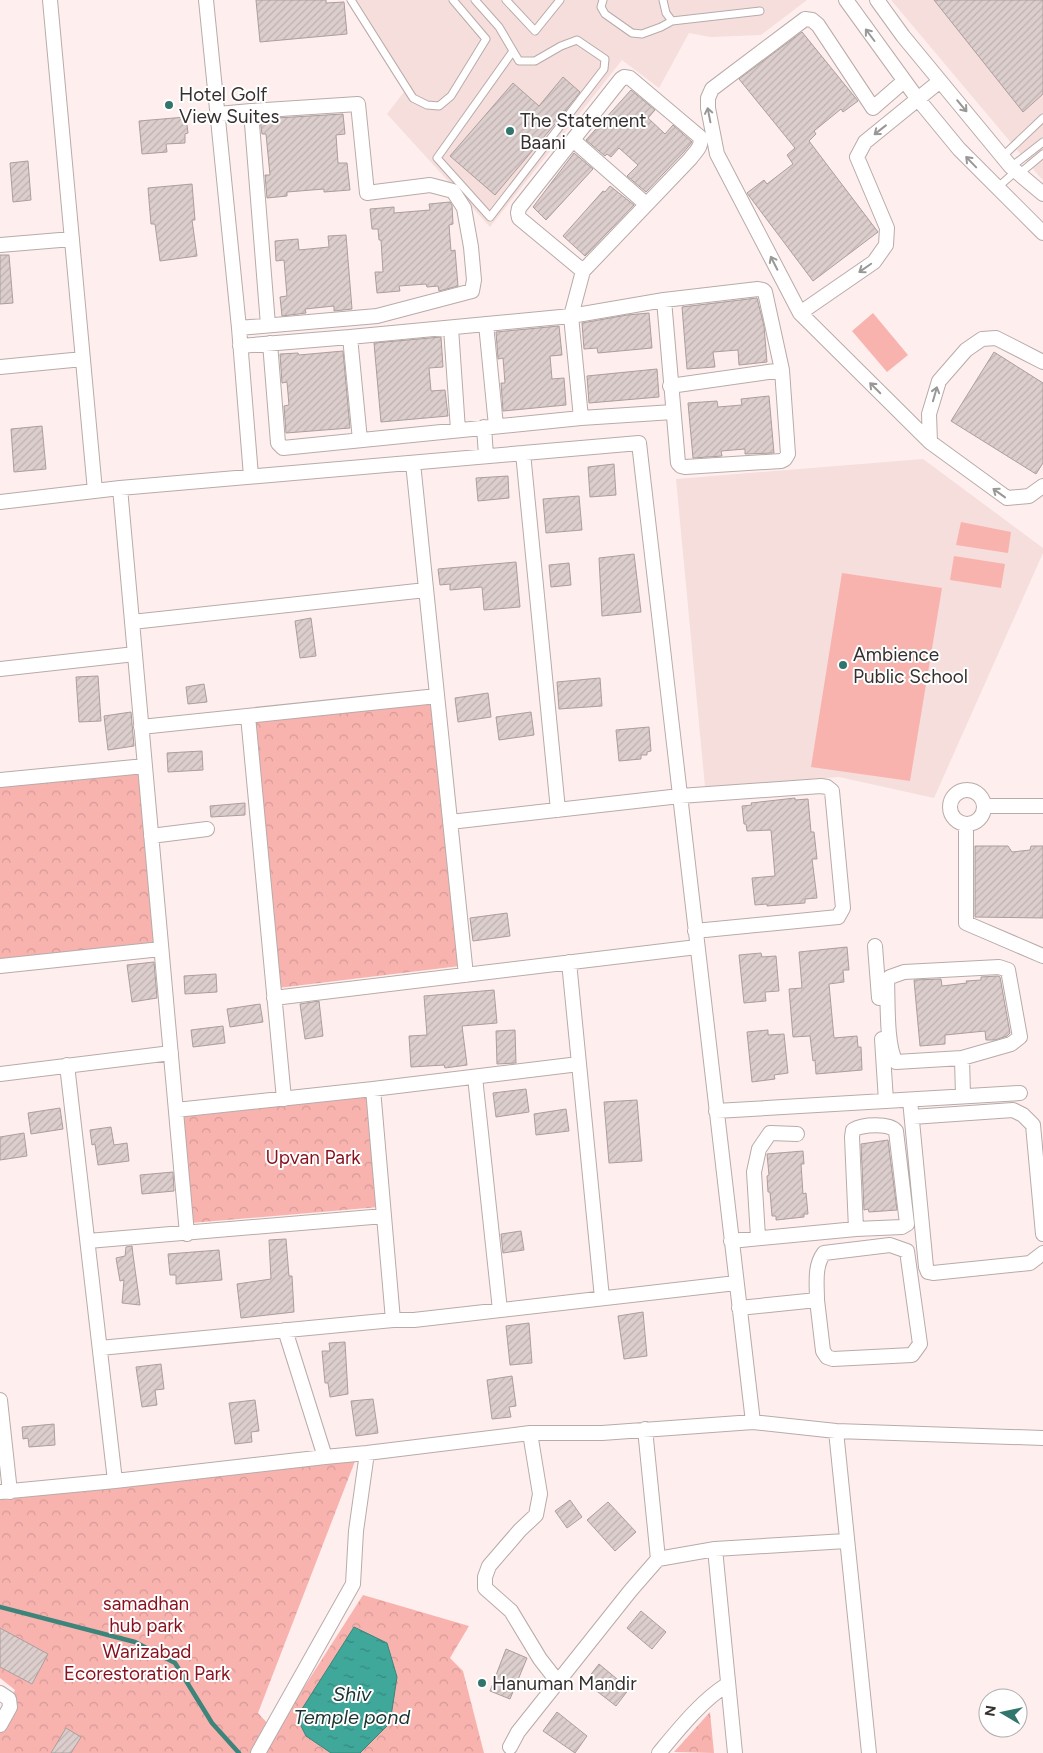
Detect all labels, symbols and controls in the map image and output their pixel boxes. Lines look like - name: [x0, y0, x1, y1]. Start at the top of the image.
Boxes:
- one-way arrow: [865, 28, 875, 42]
- place label: Hotel Golf View Suites: [179, 83, 279, 128]
- marker: Hotel Golf View Suites: [163, 99, 175, 111]
- one-way arrow: [956, 100, 967, 113]
- one-way arrow: [704, 108, 714, 124]
- place label: The Statement Baani: [520, 109, 646, 154]
- one-way arrow: [874, 124, 887, 135]
- marker: The Statement Baani: [504, 125, 516, 137]
- one-way arrow: [965, 155, 977, 168]
- one-way arrow: [769, 256, 778, 271]
- one-way arrow: [858, 263, 872, 273]
- one-way arrow: [869, 382, 882, 394]
- one-way arrow: [930, 387, 940, 403]
- one-way arrow: [993, 487, 1006, 498]
- place label: Ambience Public School: [853, 643, 968, 688]
- marker: Ambience Public School: [837, 659, 849, 671]
- park label: Upvan Park: [265, 1146, 361, 1169]
- park label: samadhan hub park: [103, 1592, 189, 1637]
- park label: Warizabad Ecorestoration Park: [64, 1640, 231, 1685]
- place label: Hanuman Mandir: [492, 1672, 637, 1695]
- marker: Hanuman Mandir: [476, 1677, 488, 1689]
- water label: Shiv Temple pond: [294, 1682, 410, 1729]
- north arrow: [978, 1688, 1028, 1738]
- text: N: [981, 1704, 1000, 1718]

